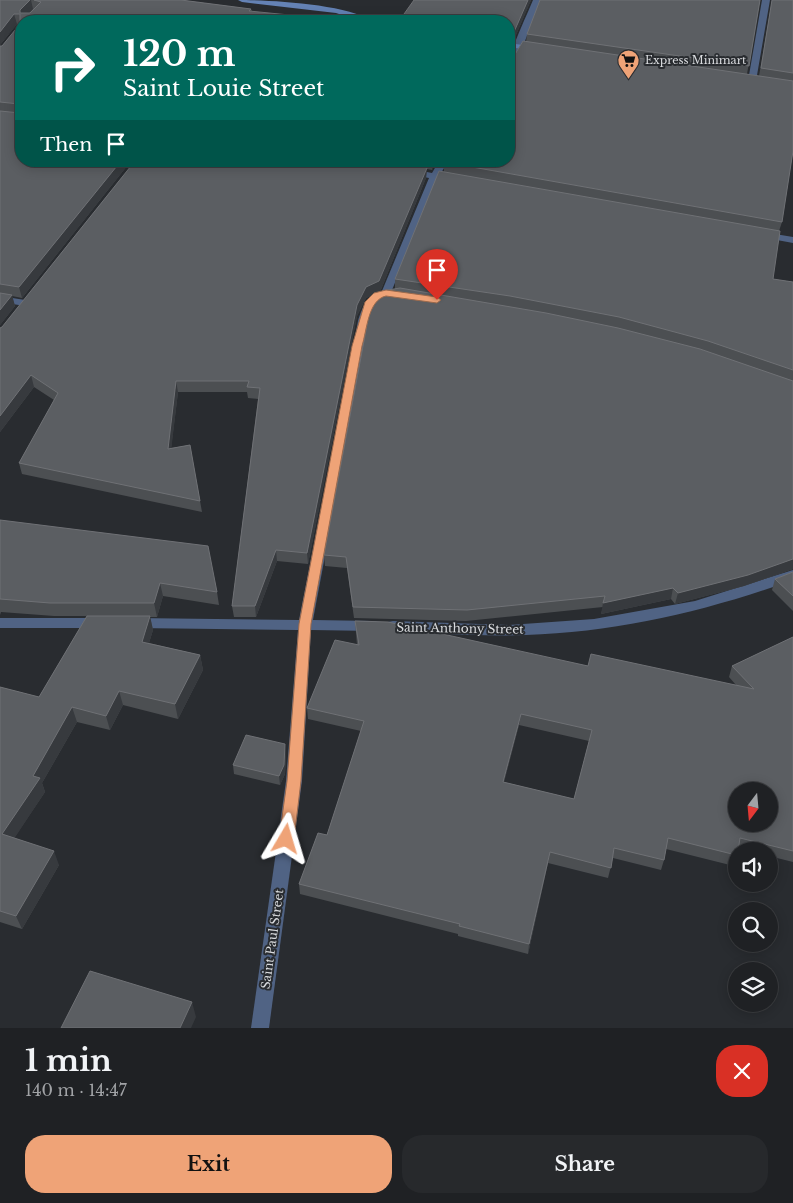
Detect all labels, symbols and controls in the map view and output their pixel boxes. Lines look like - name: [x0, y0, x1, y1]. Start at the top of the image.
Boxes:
- text: 120 m: [123, 32, 236, 75]
- icon: right: [40, 35, 105, 100]
- supermarket icon: Express Minimart: [617, 48, 641, 79]
- place label: Express Minimart: [645, 53, 747, 67]
- text: Saint Louie Street: [123, 75, 324, 102]
- icon: arrive: [102, 130, 130, 158]
- text: Then: [40, 133, 92, 156]
- pin: [416, 249, 458, 300]
- icon: arrive: [423, 256, 451, 284]
- street label: Saint Anthony Street: [396, 619, 524, 637]
- north arrow: [728, 782, 778, 832]
- map controls: [728, 782, 778, 1012]
- position arrow: [259, 812, 311, 864]
- button: sound: [728, 842, 778, 892]
- street label: Saint Paul Street: [258, 888, 287, 990]
- button: search: [728, 902, 778, 952]
- button: layers: [728, 962, 778, 1012]
- text: 1 min: [25, 1042, 112, 1079]
- button: close: [716, 1045, 768, 1097]
- text: 140 m · 14:47: [25, 1080, 127, 1100]
- button: Exit: [25, 1135, 392, 1193]
- button: Share: [402, 1135, 768, 1193]

